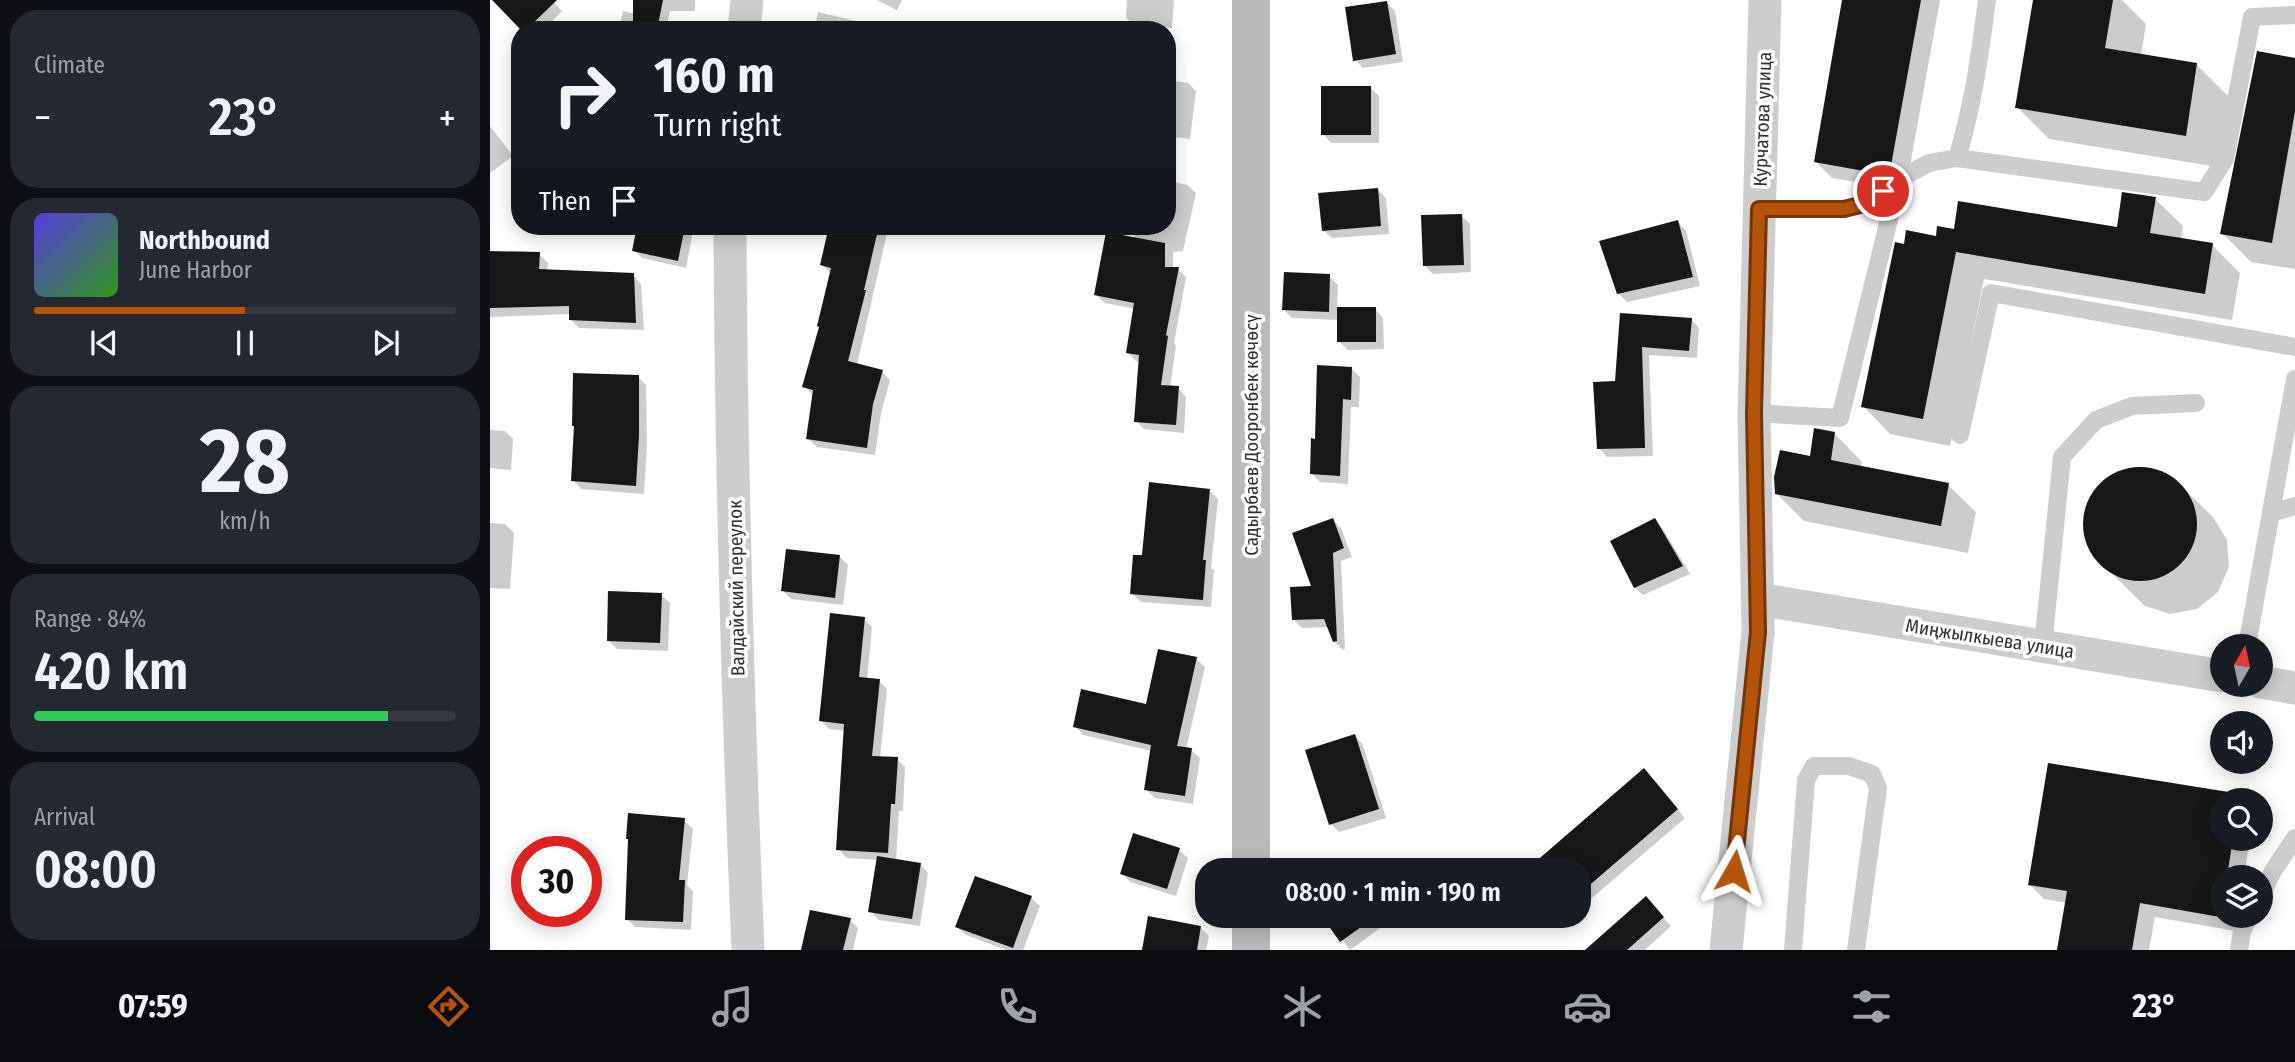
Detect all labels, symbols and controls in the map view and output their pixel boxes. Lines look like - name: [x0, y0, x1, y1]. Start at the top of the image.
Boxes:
- text: 160 m: [654, 46, 775, 105]
- icon: right: [539, 49, 630, 140]
- text: Climate: [34, 51, 105, 79]
- street label: Курчатова улица: [1749, 51, 1776, 187]
- text: 23°: [209, 86, 281, 149]
- text: −: [34, 95, 51, 141]
- text: +: [439, 95, 456, 141]
- text: Turn right: [654, 106, 781, 144]
- pin: [1853, 161, 1913, 221]
- icon: arrive: [1864, 172, 1902, 210]
- icon: arrive: [605, 182, 643, 220]
- text: Then: [539, 186, 591, 217]
- text: Northbound: [139, 225, 270, 256]
- text: June Harbor: [139, 256, 252, 284]
- street label: Садырбаев Дооронбек көчөсү: [1240, 314, 1263, 556]
- icon: previous: [85, 324, 123, 362]
- icon: pause: [226, 324, 264, 362]
- icon: next: [367, 324, 405, 362]
- text: 28: [200, 407, 290, 516]
- street label: Валдайский переулок: [723, 500, 750, 676]
- text: km/h: [219, 507, 271, 535]
- text: Range · 84%: [34, 605, 146, 633]
- street label: Миңжылкыева улица: [1904, 614, 2076, 663]
- north arrow: [2210, 634, 2273, 696]
- map controls: [2210, 634, 2273, 928]
- text: 420 km: [34, 640, 189, 703]
- button: sound: [2210, 711, 2273, 774]
- button: search: [2210, 788, 2273, 851]
- text: Arrival: [34, 803, 95, 831]
- position arrow: [1697, 834, 1771, 908]
- speed limit sign: 30: [511, 836, 602, 927]
- text: 08:00: [34, 838, 157, 901]
- button: layers: [2210, 865, 2273, 928]
- text: 08:00 · 1 min · 190 m: [1285, 877, 1501, 908]
- icon: directions: [424, 982, 473, 1031]
- icon: music: [708, 982, 757, 1031]
- icon: phone: [993, 982, 1042, 1031]
- icon: climate: [1278, 982, 1327, 1031]
- icon: car: [1563, 982, 1612, 1031]
- icon: filters: [1847, 982, 1896, 1031]
- text: 07:59: [118, 987, 188, 1025]
- text: 23°: [2132, 987, 2177, 1025]

